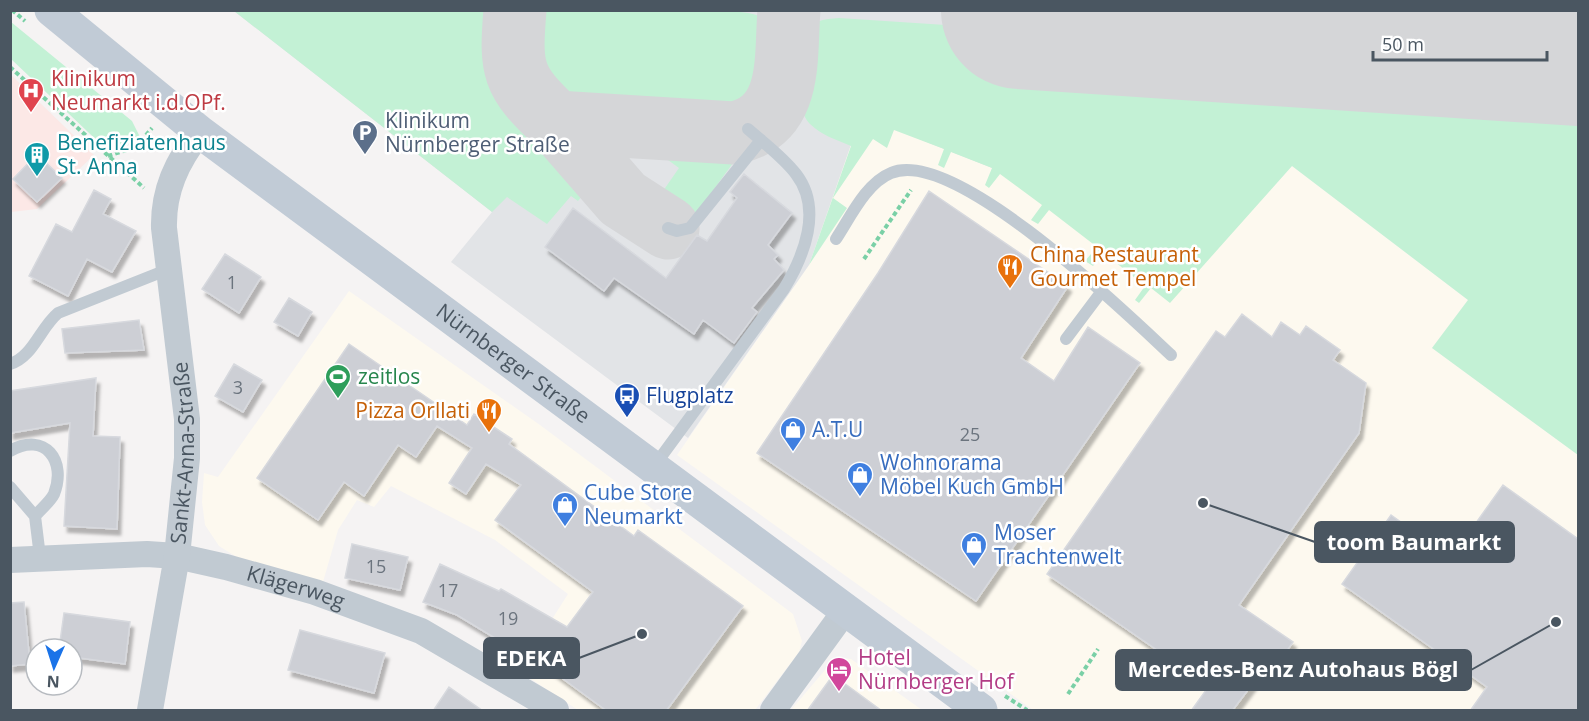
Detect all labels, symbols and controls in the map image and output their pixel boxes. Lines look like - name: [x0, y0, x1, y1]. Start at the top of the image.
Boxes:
- scale bar: [1373, 24, 1547, 62]
- text: 50 m: [1382, 32, 1424, 56]
- place label: Klinikum Neumarkt i.d.OPf.: [51, 64, 226, 116]
- hospital icon: Klinikum Neumarkt i.d.OPf.: [16, 76, 46, 114]
- place label: Klinikum Nürnberger Straße: [385, 106, 570, 158]
- parking icon: Klinikum Nürnberger Straße: [350, 118, 380, 156]
- place label: Benefiziatenhaus St. Anna: [57, 128, 226, 180]
- building icon: Benefiziatenhaus St. Anna: [22, 140, 52, 178]
- place label: China Restaurant Gourmet Tempel: [1030, 240, 1199, 292]
- restaurant icon: China Restaurant Gourmet Tempel: [995, 252, 1025, 290]
- house number: 1: [227, 270, 237, 294]
- street label: Nürnberger Straße: [431, 297, 596, 429]
- street label: Sankt-Anna-Straße: [163, 360, 200, 545]
- sports icon: zeitlos: [323, 362, 353, 400]
- place label: zeitlos: [358, 362, 420, 390]
- house number: 3: [233, 375, 243, 399]
- bus stop icon: Flugplatz: [612, 381, 642, 419]
- place label: Flugplatz: [646, 381, 734, 409]
- place label: Pizza Orllati: [355, 396, 470, 424]
- restaurant icon: Pizza Orllati: [474, 396, 504, 434]
- shop icon: A.T.U: [778, 415, 808, 453]
- place label: A.T.U: [812, 415, 863, 443]
- house number: 25: [960, 422, 980, 446]
- place label: Wohnorama Möbel Kuch GmbH: [880, 448, 1064, 500]
- shop icon: Wohnorama Möbel Kuch GmbH: [845, 460, 875, 498]
- place label: Cube Store Neumarkt: [584, 478, 692, 530]
- shop icon: Cube Store Neumarkt: [550, 490, 580, 528]
- place label: Moser Trachtenwelt: [994, 518, 1122, 570]
- callout: toom Baumarkt: [1315, 522, 1514, 562]
- text: toom Baumarkt: [1327, 526, 1501, 556]
- shop icon: Moser Trachtenwelt: [959, 530, 989, 568]
- house number: 15: [366, 554, 386, 578]
- street label: Klägerweg: [244, 559, 349, 615]
- house number: 17: [438, 578, 458, 602]
- house number: 19: [498, 606, 518, 630]
- north arrow: [24, 637, 84, 697]
- callout: EDEKA: [484, 638, 579, 678]
- text: EDEKA: [496, 642, 567, 672]
- place label: Hotel Nürnberger Hof: [858, 643, 1016, 695]
- callout: Mercedes-Benz Autohaus Bögl: [1116, 650, 1471, 690]
- text: Mercedes-Benz Autohaus Bögl: [1128, 653, 1458, 683]
- hotel icon: Hotel Nürnberger Hof: [824, 655, 854, 693]
- text: N: [46, 671, 60, 693]

